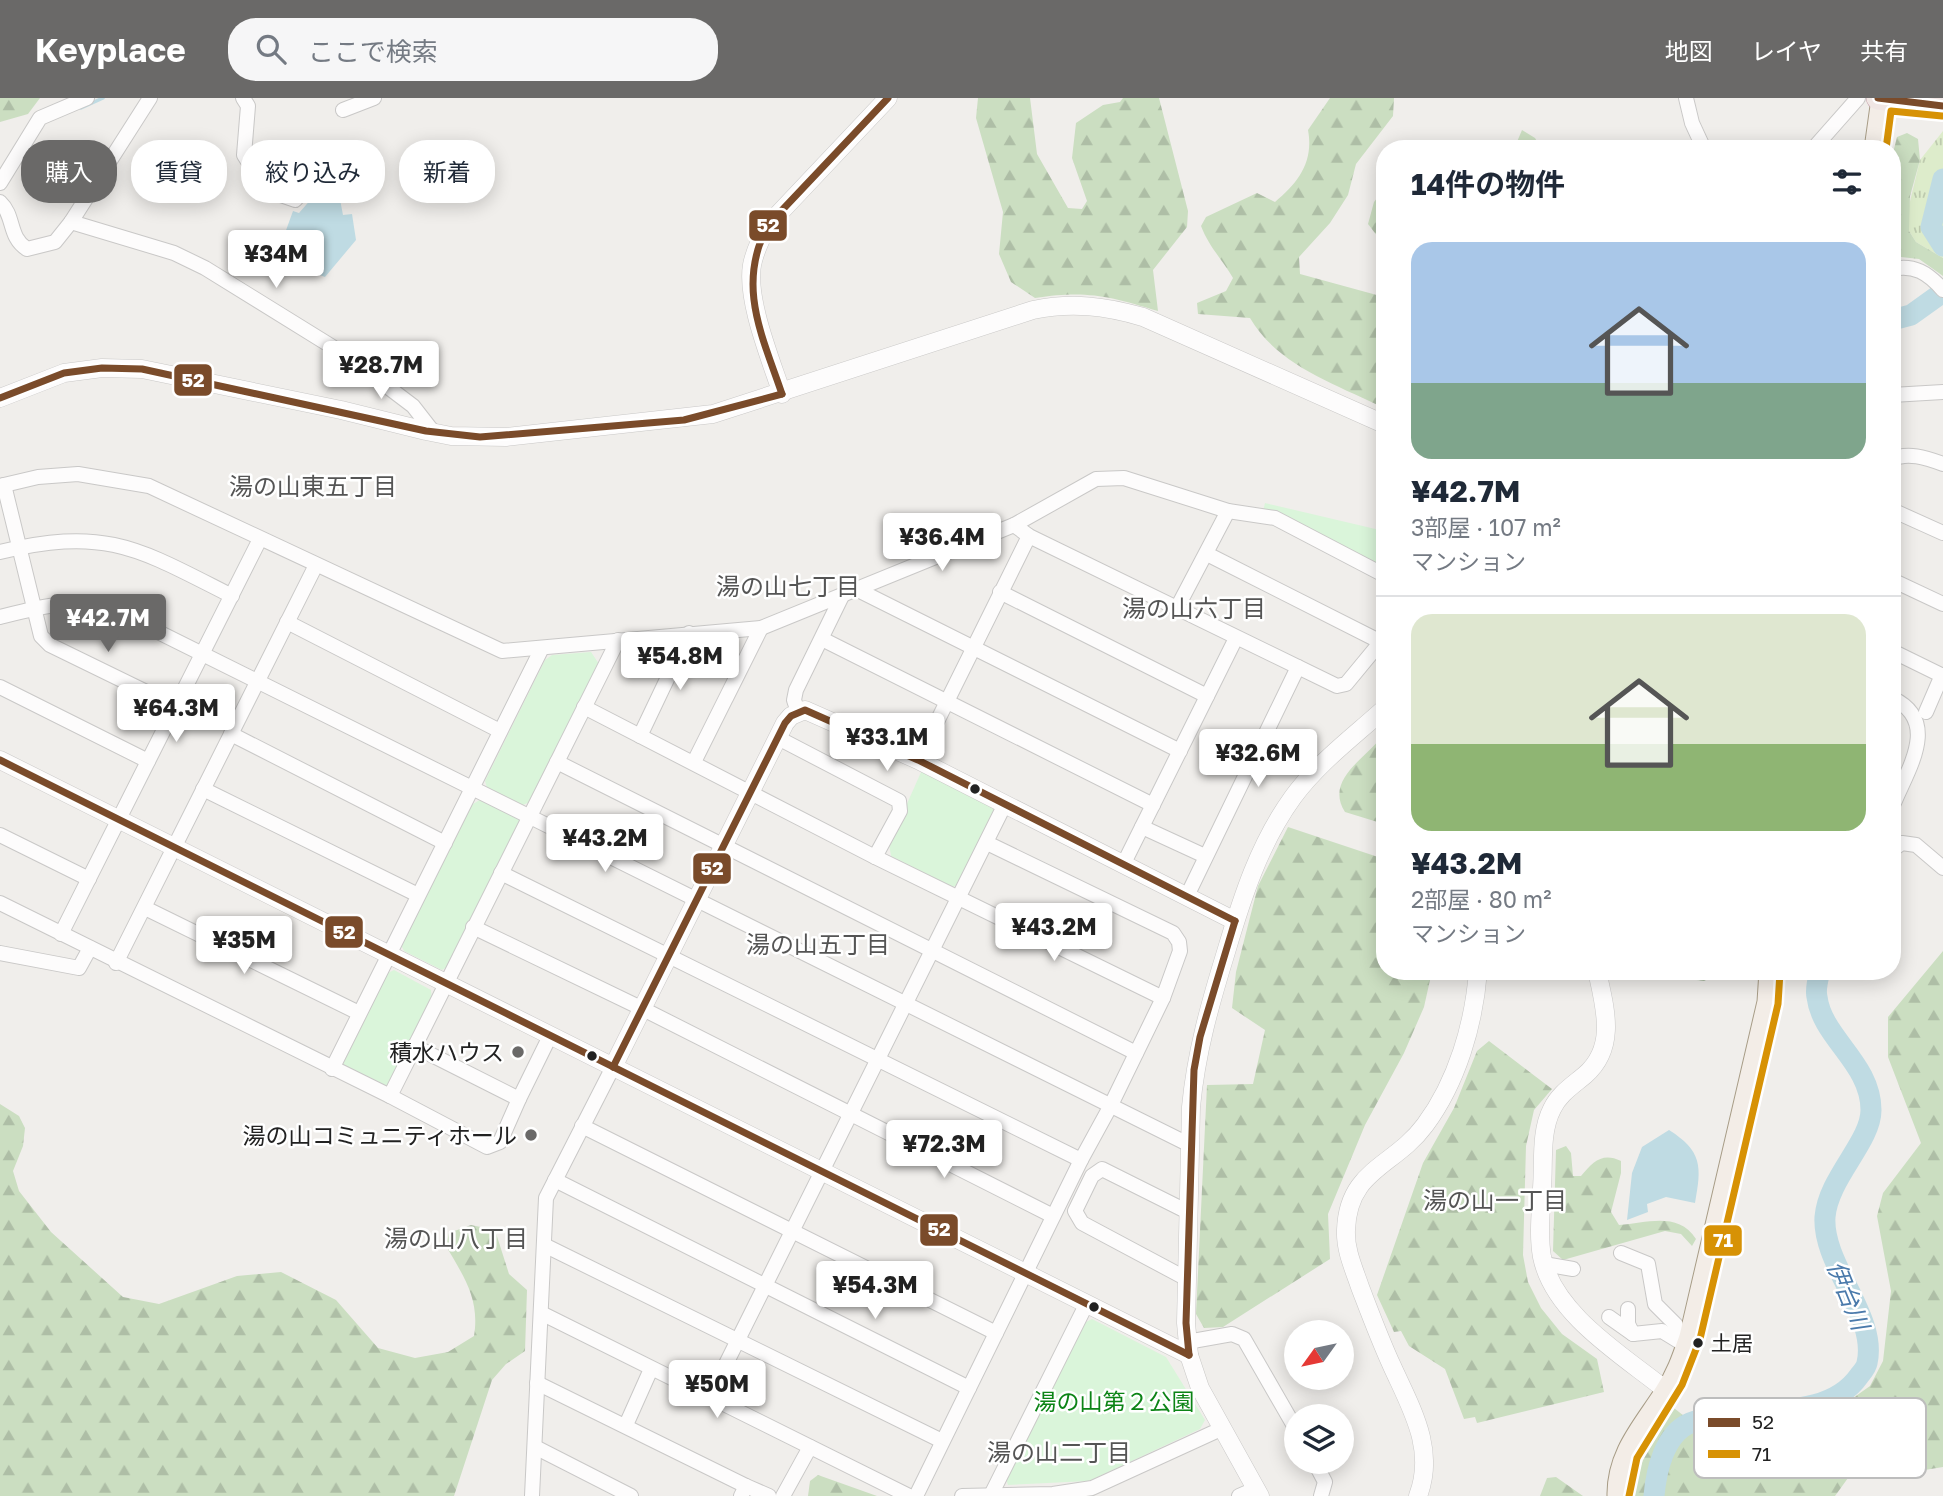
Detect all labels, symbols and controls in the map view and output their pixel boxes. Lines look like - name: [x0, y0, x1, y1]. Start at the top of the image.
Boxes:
- search box: [228, 18, 718, 81]
- text: Keyplace: [35, 30, 186, 69]
- icon: search: [252, 30, 290, 68]
- text: ここで検索: [308, 36, 438, 67]
- text: 地図: [1665, 36, 1713, 65]
- text: レイヤ: [1751, 36, 1822, 65]
- text: 共有: [1860, 36, 1908, 65]
- chip: 購入: [21, 140, 117, 203]
- chip: 賃貸: [131, 140, 227, 203]
- chip: 絞り込み: [241, 140, 385, 203]
- chip: 新着: [399, 140, 495, 203]
- icon: filters: [1828, 163, 1866, 201]
- text: 14件の物件: [1411, 166, 1565, 202]
- line badge: 52: [748, 209, 788, 242]
- text: 52: [756, 213, 780, 236]
- pin: ¥34M: [235, 230, 317, 290]
- text: ¥34M: [244, 239, 308, 267]
- icon: home: [1576, 288, 1702, 414]
- pin: ¥28.7M: [324, 342, 438, 401]
- text: ¥28.7M: [339, 350, 423, 378]
- line badge: 52: [173, 363, 213, 397]
- text: 52: [181, 368, 205, 391]
- district label: 湯の山東五丁目: [229, 471, 397, 500]
- text: ¥42.7M: [1411, 473, 1521, 509]
- text: 3部屋 · 107 m²: [1411, 513, 1561, 541]
- pin: ¥36.4M: [885, 514, 999, 573]
- text: ¥36.4M: [899, 522, 985, 550]
- text: マンション: [1411, 547, 1526, 575]
- district label: 湯の山七丁目: [716, 571, 860, 600]
- district label: 湯の山六丁目: [1122, 593, 1266, 622]
- pin: ¥42.7M: [51, 594, 165, 654]
- text: ¥42.7M: [66, 603, 150, 631]
- pin: ¥54.8M: [623, 632, 737, 692]
- text: ¥54.8M: [637, 641, 723, 669]
- icon: home: [1576, 660, 1702, 786]
- pin: ¥64.3M: [119, 684, 233, 744]
- text: ¥64.3M: [133, 693, 219, 721]
- pin: ¥33.1M: [830, 714, 944, 773]
- text: ¥33.1M: [846, 722, 928, 750]
- pin: ¥32.6M: [1201, 730, 1315, 789]
- text: ¥32.6M: [1215, 738, 1301, 766]
- unlabelled marker: [968, 782, 982, 796]
- pin: ¥43.2M: [548, 814, 662, 874]
- text: ¥43.2M: [562, 823, 648, 851]
- text: ¥43.2M: [1411, 845, 1522, 881]
- line badge: 52: [692, 852, 732, 885]
- text: 52: [700, 856, 724, 879]
- text: 2部屋 · 80 m²: [1411, 885, 1551, 913]
- pin: ¥43.2M: [997, 904, 1111, 963]
- text: ¥43.2M: [1011, 912, 1097, 940]
- line badge: 52: [324, 915, 364, 949]
- pin: ¥35M: [203, 916, 285, 976]
- text: マンション: [1411, 919, 1526, 947]
- text: 52: [332, 920, 356, 943]
- text: ¥35M: [212, 925, 276, 953]
- district label: 湯の山五丁目: [746, 929, 890, 958]
- place label: 積水ハウス: [389, 1038, 504, 1066]
- marker: 積水ハウス: [510, 1044, 526, 1060]
- unlabelled marker: [585, 1049, 599, 1063]
- place label: 湯の山コミュニティホール: [242, 1121, 517, 1149]
- pin: ¥72.3M: [887, 1121, 1001, 1180]
- marker: 湯の山コミュニティホール: [523, 1127, 539, 1143]
- text: ¥72.3M: [902, 1129, 986, 1157]
- district label: 湯の山一丁目: [1423, 1185, 1567, 1214]
- line badge: 52: [919, 1213, 959, 1247]
- text: 52: [927, 1217, 951, 1240]
- district label: 湯の山八丁目: [384, 1223, 528, 1252]
- line badge: 71: [1703, 1224, 1743, 1257]
- text: 71: [1713, 1228, 1733, 1251]
- water label: 伊台川: [1822, 1256, 1877, 1337]
- pin: ¥54.3M: [818, 1262, 932, 1321]
- text: ¥54.3M: [832, 1270, 918, 1298]
- unlabelled marker: [1087, 1300, 1101, 1314]
- north arrow: [1284, 1320, 1354, 1390]
- map controls: [1284, 1320, 1354, 1474]
- place label: 土居: [1711, 1330, 1753, 1356]
- marker: 土居: [1691, 1336, 1705, 1350]
- pin: ¥50M: [676, 1360, 758, 1420]
- text: ¥50M: [685, 1369, 749, 1397]
- park label: 湯の山第２公園: [1034, 1387, 1195, 1415]
- legend: [1694, 1398, 1926, 1478]
- button: layers: [1284, 1404, 1354, 1474]
- text: 52: [1752, 1410, 1774, 1433]
- district label: 湯の山二丁目: [987, 1437, 1131, 1466]
- text: 71: [1752, 1442, 1771, 1465]

